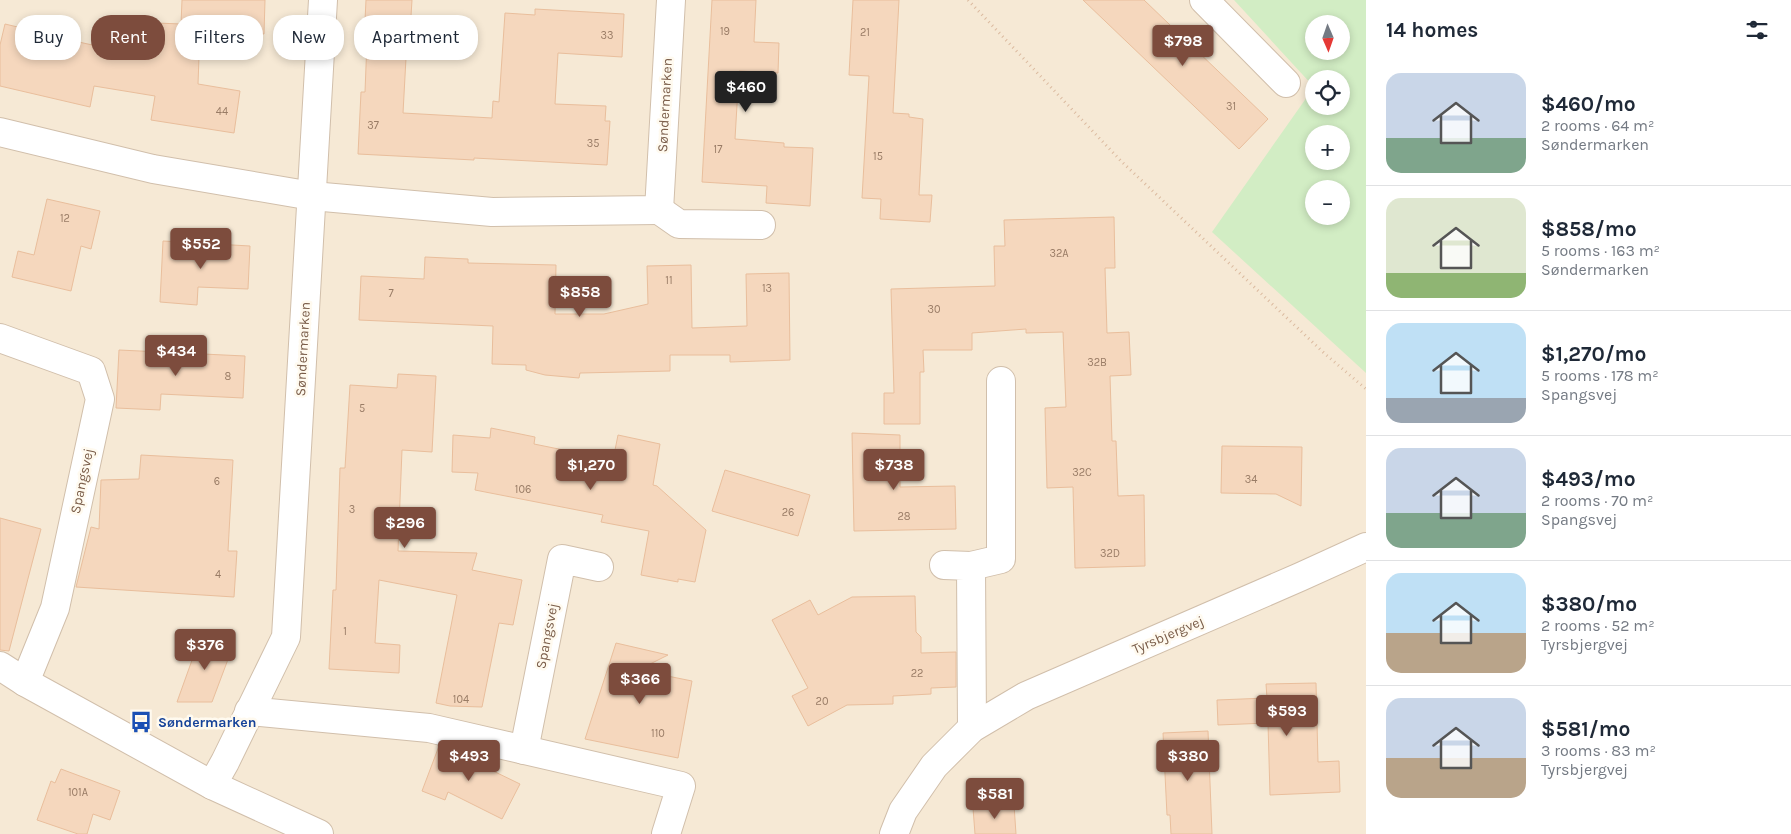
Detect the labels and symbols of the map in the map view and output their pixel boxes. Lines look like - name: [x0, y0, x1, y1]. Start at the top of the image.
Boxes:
- north arrow: [1305, 15, 1350, 60]
- pin: $798: [1153, 24, 1213, 67]
- house number: 19: [720, 25, 730, 38]
- house number: 21: [860, 26, 870, 39]
- house number: 33: [601, 29, 614, 42]
- street label: Søndermarken: [654, 57, 676, 153]
- pin: $460: [716, 70, 776, 113]
- house number: 31: [1226, 100, 1236, 113]
- house number: 44: [216, 105, 228, 118]
- house number: 37: [367, 119, 379, 132]
- house number: 35: [587, 137, 599, 150]
- house number: 17: [714, 143, 722, 156]
- house number: 15: [873, 150, 883, 163]
- house number: 12: [60, 212, 70, 225]
- pin: $552: [171, 228, 231, 270]
- house number: 32A: [1049, 247, 1069, 260]
- house number: 11: [665, 274, 673, 287]
- pin: $858: [550, 276, 610, 318]
- house number: 13: [762, 282, 772, 295]
- house number: 7: [388, 287, 394, 300]
- street label: Søndermarken: [292, 301, 314, 397]
- house number: 30: [927, 303, 941, 316]
- pin: $434: [146, 334, 206, 377]
- house number: 32B: [1087, 356, 1107, 369]
- house number: 8: [225, 370, 232, 383]
- house number: 5: [359, 402, 365, 415]
- street label: Spangsvej: [67, 447, 97, 515]
- pin: $1,270: [550, 448, 632, 491]
- pin: $738: [864, 448, 924, 491]
- house number: 32C: [1072, 466, 1092, 479]
- house number: 34: [1245, 473, 1257, 486]
- house number: 6: [214, 475, 220, 488]
- house number: 106: [515, 483, 531, 496]
- house number: 3: [349, 503, 355, 516]
- pin: $296: [375, 506, 435, 549]
- house number: 26: [782, 506, 794, 519]
- house number: 28: [897, 510, 911, 523]
- house number: 32D: [1100, 547, 1120, 560]
- house number: 4: [215, 568, 221, 581]
- street label: Spangsvej: [532, 602, 562, 670]
- street label: Tyrsbjergvej: [1130, 612, 1206, 658]
- house number: 1: [343, 625, 347, 638]
- pin: $376: [175, 628, 235, 671]
- pin: $366: [610, 662, 670, 705]
- house number: 22: [911, 667, 923, 680]
- house number: 104: [453, 693, 469, 706]
- pin: $593: [1257, 694, 1317, 737]
- house number: 20: [816, 695, 828, 708]
- bus stop icon: Søndermarken: [128, 709, 154, 735]
- place label: Søndermarken: [158, 714, 256, 731]
- house number: 110: [651, 727, 665, 740]
- pin: $493: [439, 740, 499, 782]
- pin: $380: [1158, 740, 1218, 782]
- pin: $581: [965, 778, 1025, 820]
- house number: 101A: [68, 786, 89, 799]

